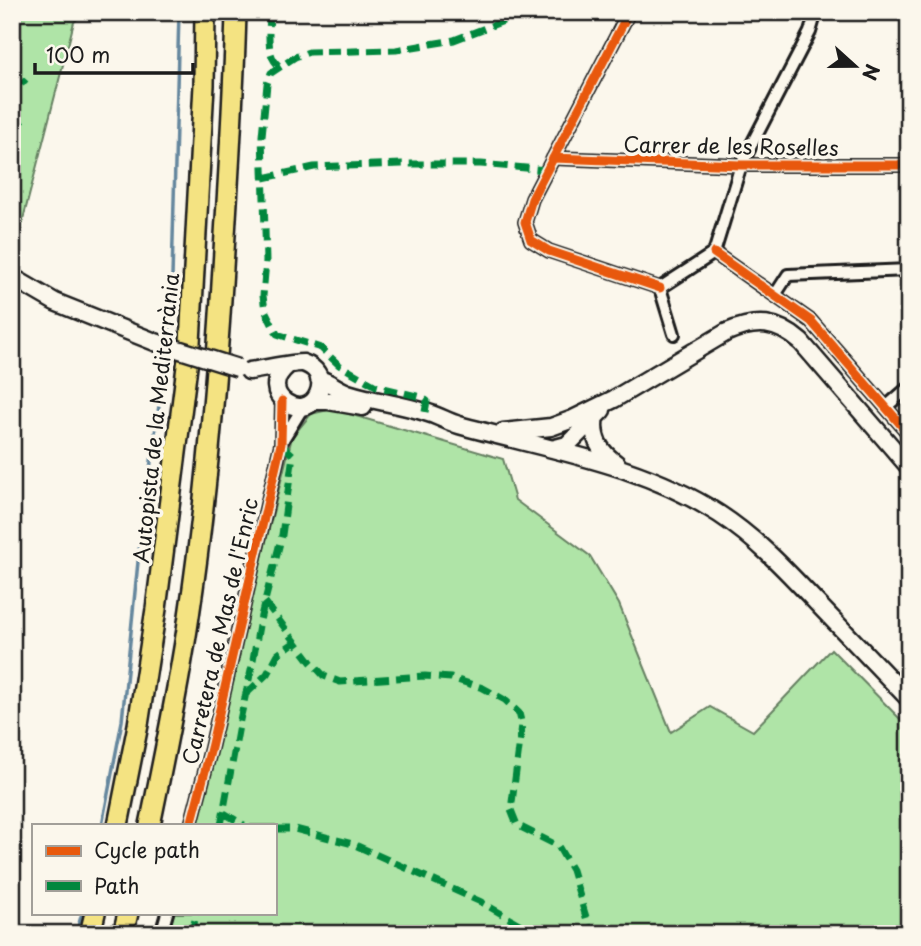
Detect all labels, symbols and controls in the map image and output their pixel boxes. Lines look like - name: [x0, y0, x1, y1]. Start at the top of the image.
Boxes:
- scale bar: [35, 32, 192, 76]
- north arrow: [820, 32, 890, 102]
- text: 100 m: [46, 38, 110, 70]
- text: N: [856, 60, 888, 84]
- street label: Carrer de les Roselles: [623, 127, 839, 163]
- street label: Autopista de la Mediterrània: [124, 271, 186, 565]
- street label: Carretera de Mas de l'Enric: [173, 494, 265, 768]
- legend: [32, 824, 276, 914]
- text: Cycle path: [94, 833, 200, 865]
- text: Path: [94, 869, 139, 901]

